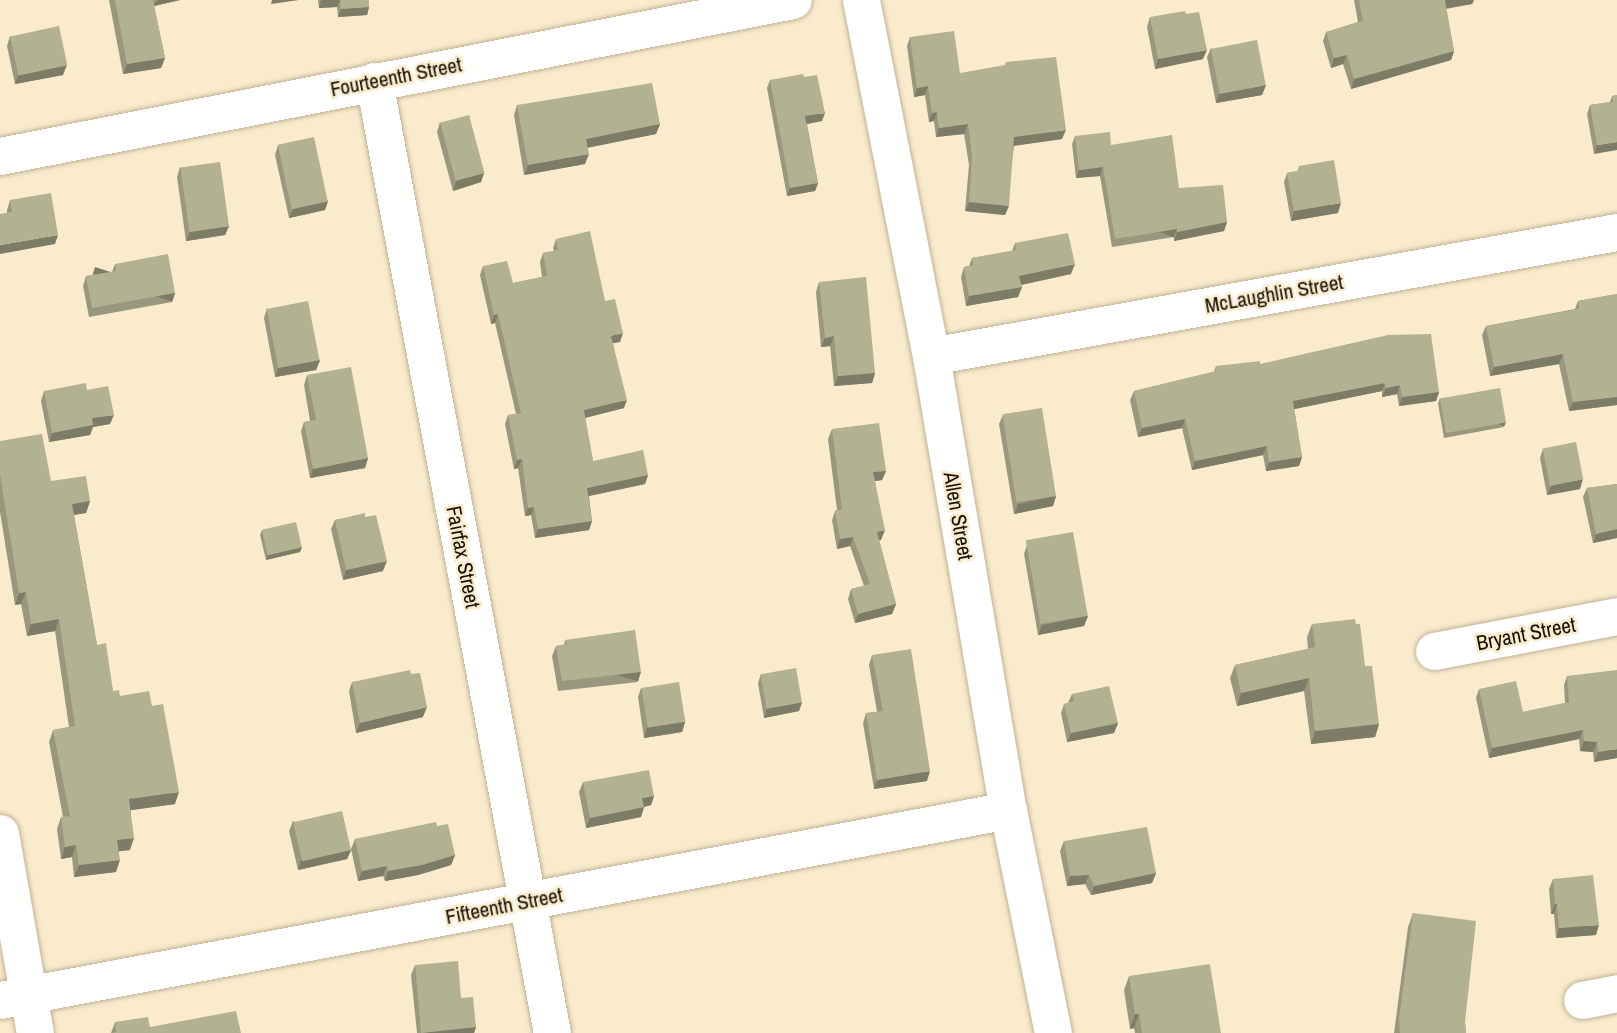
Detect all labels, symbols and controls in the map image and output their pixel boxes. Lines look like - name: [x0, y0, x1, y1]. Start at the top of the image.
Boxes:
- street label: Fourteenth Street: [328, 52, 464, 102]
- street label: McLaughlin Street: [1203, 269, 1345, 319]
- street label: Allen Street: [938, 470, 978, 562]
- street label: Fairfax Street: [441, 504, 485, 610]
- street label: Bryant Street: [1474, 612, 1578, 656]
- street label: Fifteenth Street: [443, 882, 565, 930]

